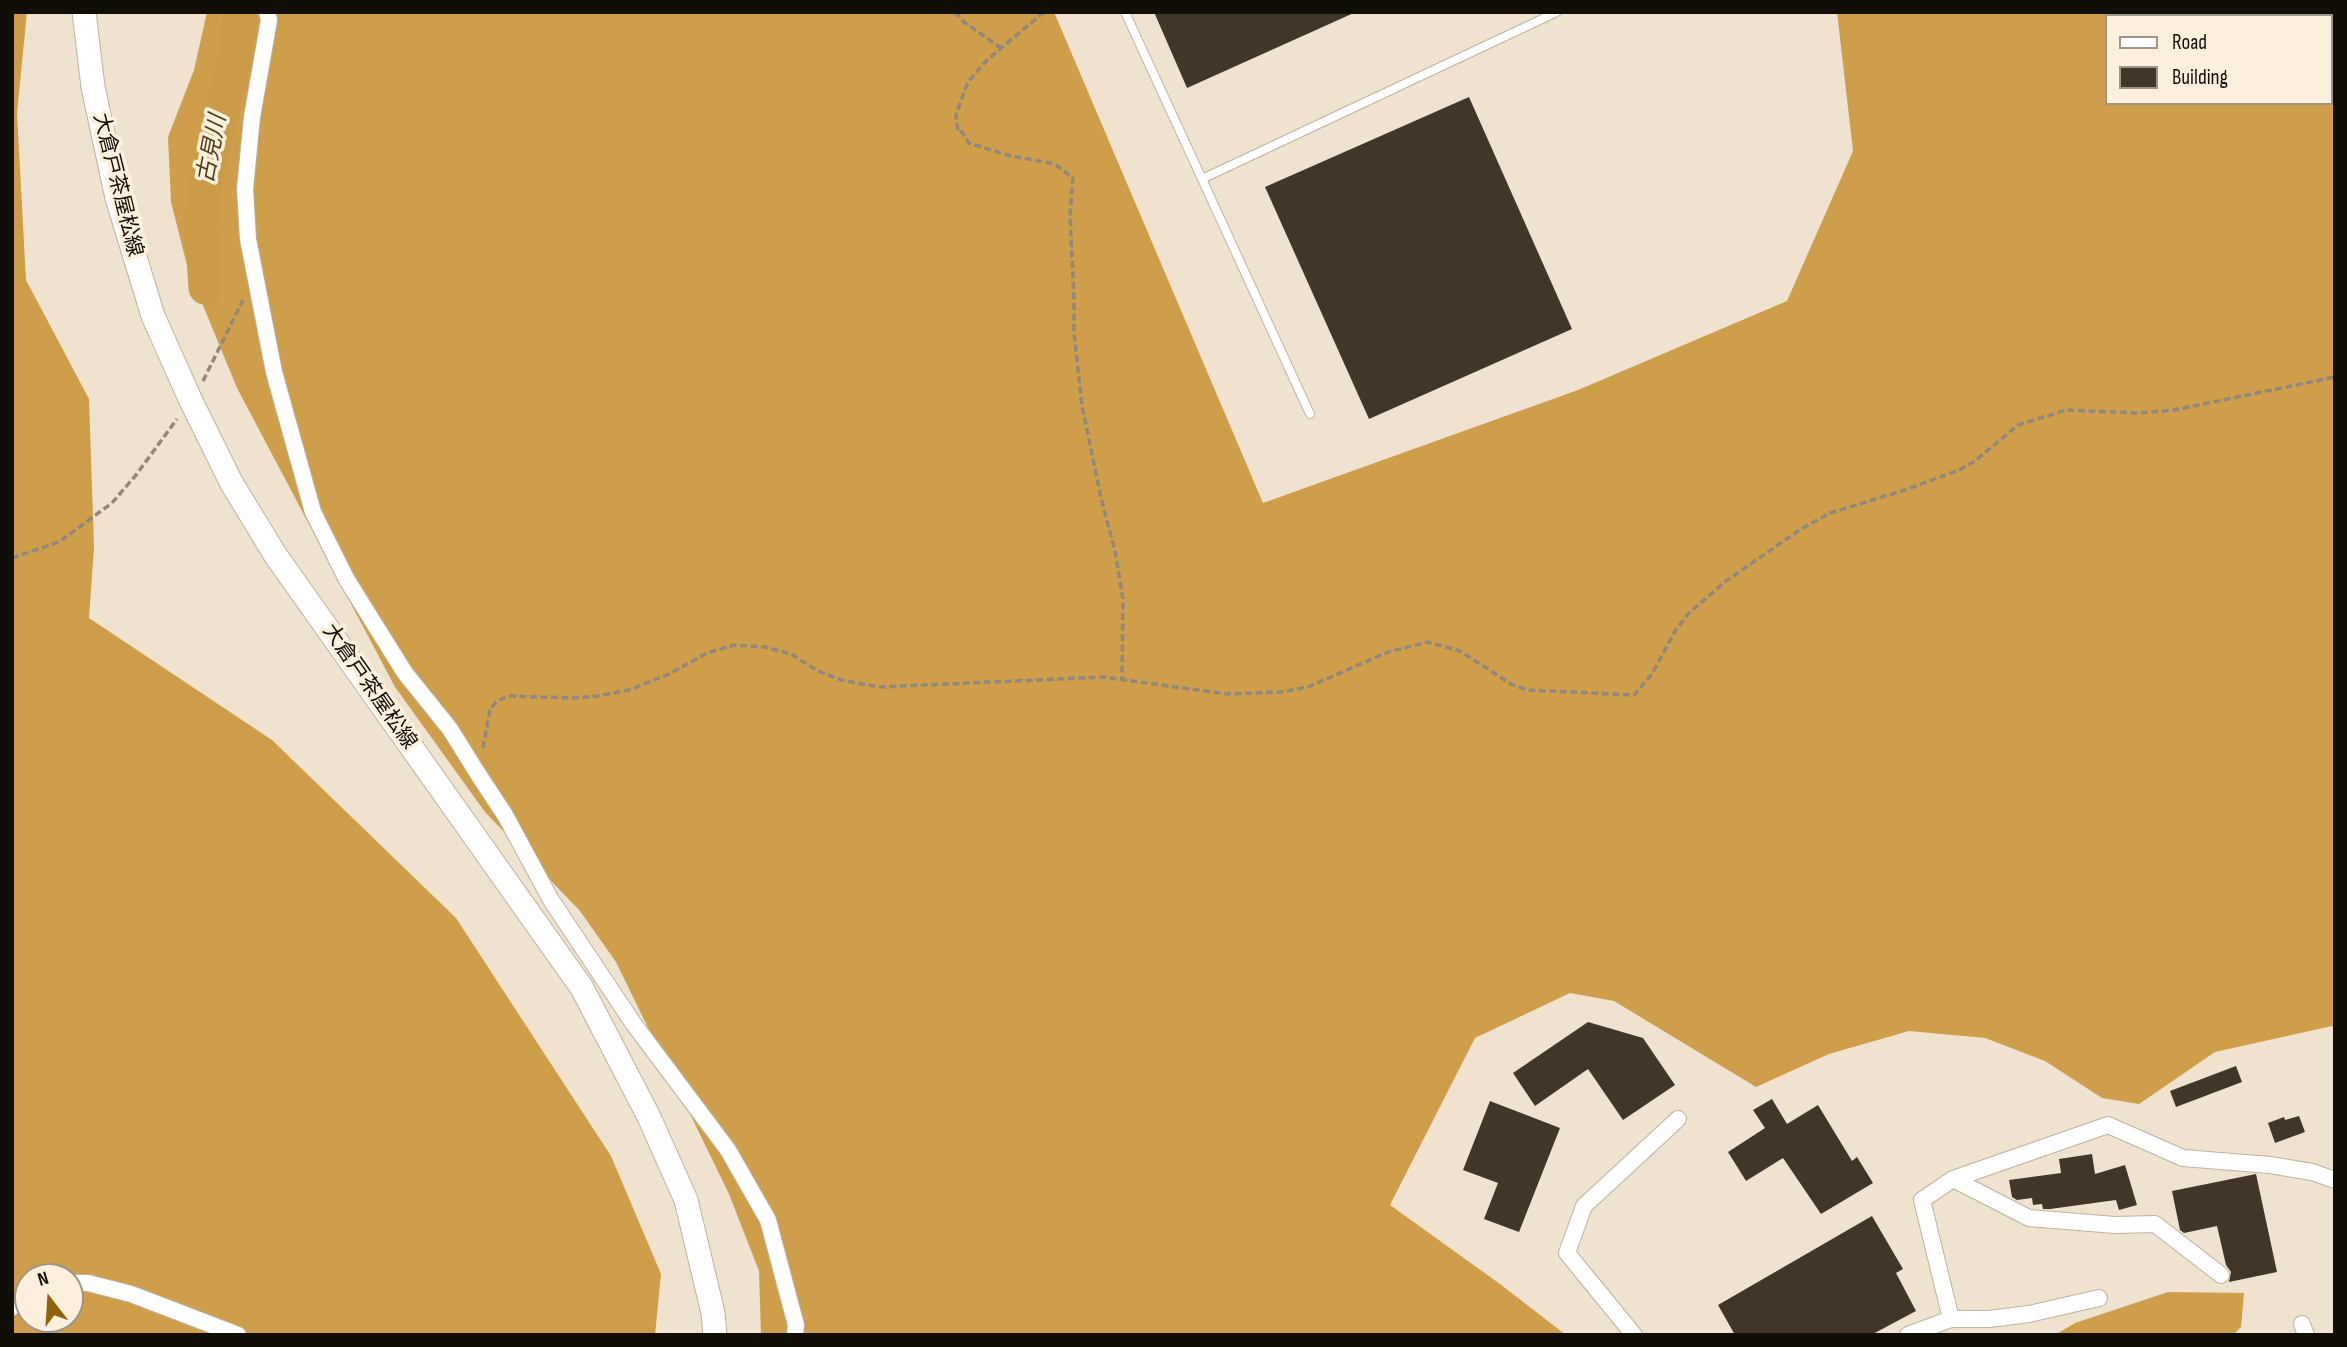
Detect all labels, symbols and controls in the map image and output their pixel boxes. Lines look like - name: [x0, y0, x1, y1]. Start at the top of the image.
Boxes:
- legend: [2106, 14, 2333, 105]
- text: Road: [2172, 30, 2207, 55]
- text: Building: [2172, 65, 2228, 90]
- street label: 大倉戸茶屋松線: [87, 111, 147, 259]
- water label: 古見川: [193, 113, 233, 185]
- street label: 大倉戸茶屋松線: [317, 620, 421, 754]
- north arrow: [14, 1263, 84, 1333]
- text: N: [35, 1267, 52, 1292]

